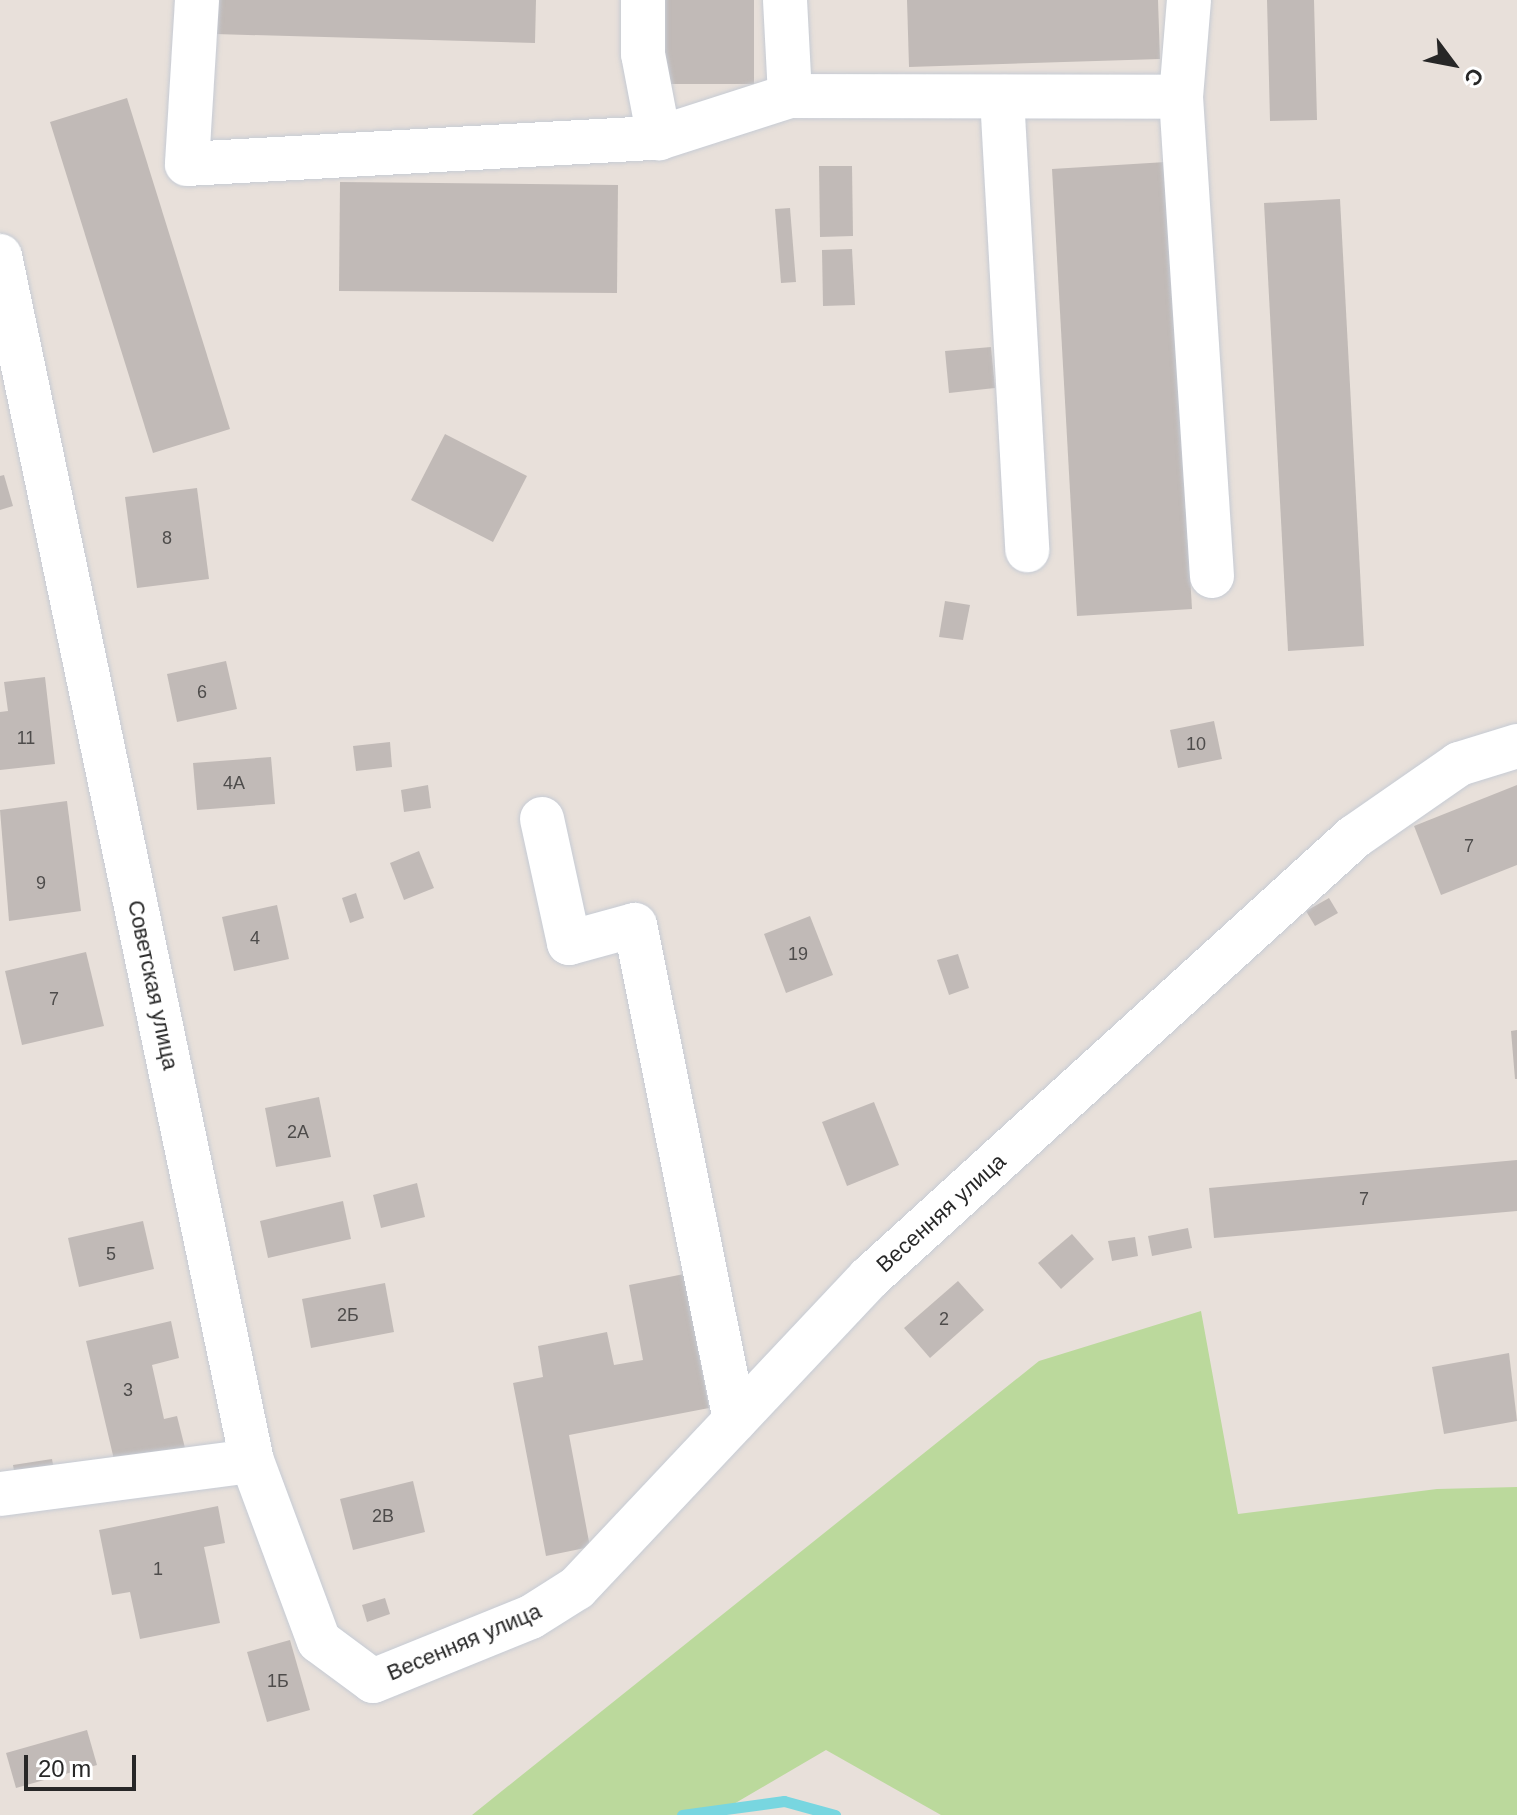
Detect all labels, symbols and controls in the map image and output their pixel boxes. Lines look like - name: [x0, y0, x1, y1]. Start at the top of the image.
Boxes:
- north arrow: [1413, 24, 1493, 104]
- text: С: [1459, 64, 1489, 90]
- house number: 8: [162, 527, 172, 549]
- house number: 6: [197, 681, 207, 703]
- house number: 11: [17, 727, 35, 749]
- house number: 10: [1186, 733, 1206, 755]
- house number: 4А: [223, 772, 245, 794]
- house number: 7: [1464, 835, 1474, 857]
- house number: 9: [36, 872, 46, 894]
- street label: Советская улица: [122, 898, 184, 1072]
- house number: 4: [250, 927, 260, 949]
- house number: 19: [788, 943, 808, 965]
- house number: 7: [49, 988, 59, 1010]
- house number: 2А: [287, 1121, 309, 1143]
- street label: Весенняя улица: [871, 1148, 1011, 1278]
- house number: 7: [1359, 1188, 1369, 1210]
- house number: 5: [106, 1243, 116, 1265]
- house number: 2Б: [337, 1304, 359, 1326]
- house number: 2: [939, 1308, 949, 1330]
- house number: 3: [123, 1379, 133, 1401]
- house number: 2В: [372, 1505, 394, 1527]
- house number: 1: [153, 1558, 163, 1580]
- street label: Весенняя улица: [383, 1598, 545, 1686]
- house number: 1Б: [267, 1670, 289, 1692]
- scale bar: [28, 1739, 140, 1789]
- text: 20 m: [38, 1755, 91, 1782]

